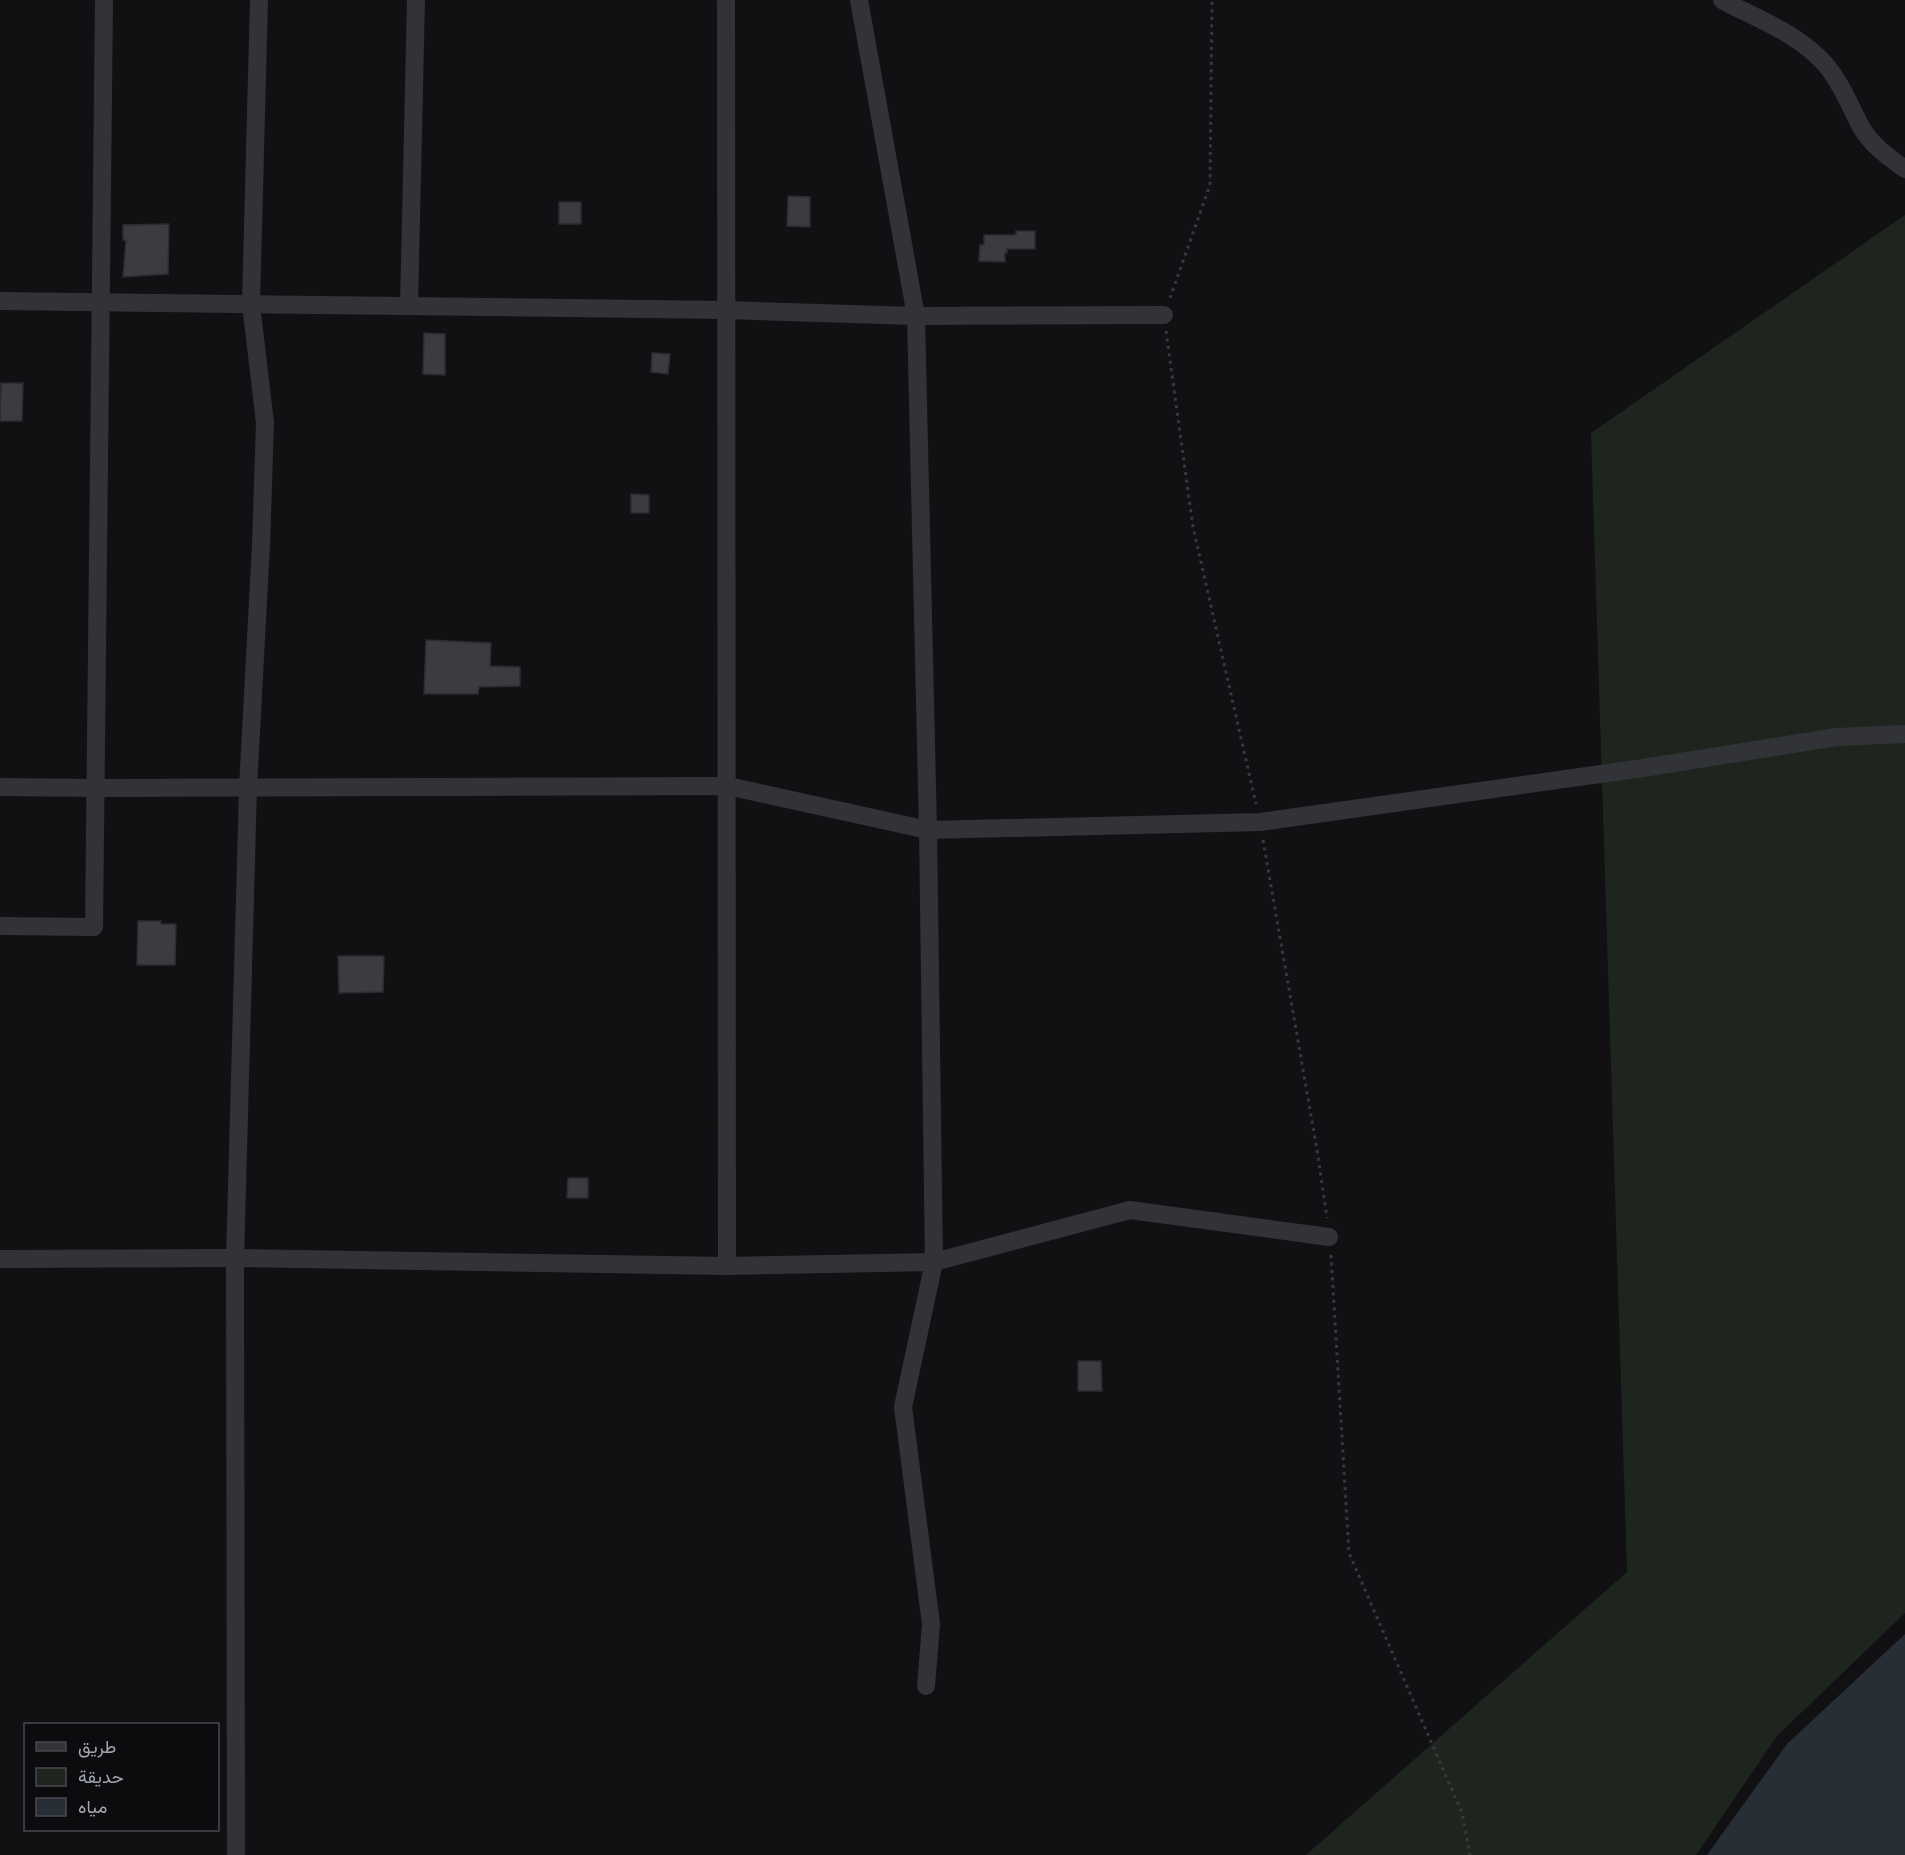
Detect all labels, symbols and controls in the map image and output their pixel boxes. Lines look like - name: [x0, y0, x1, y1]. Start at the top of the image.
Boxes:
- legend: [24, 1723, 219, 1831]
- text: طريق: [78, 1736, 116, 1758]
- text: حديقة: [78, 1766, 124, 1788]
- text: مياه: [78, 1796, 107, 1818]

